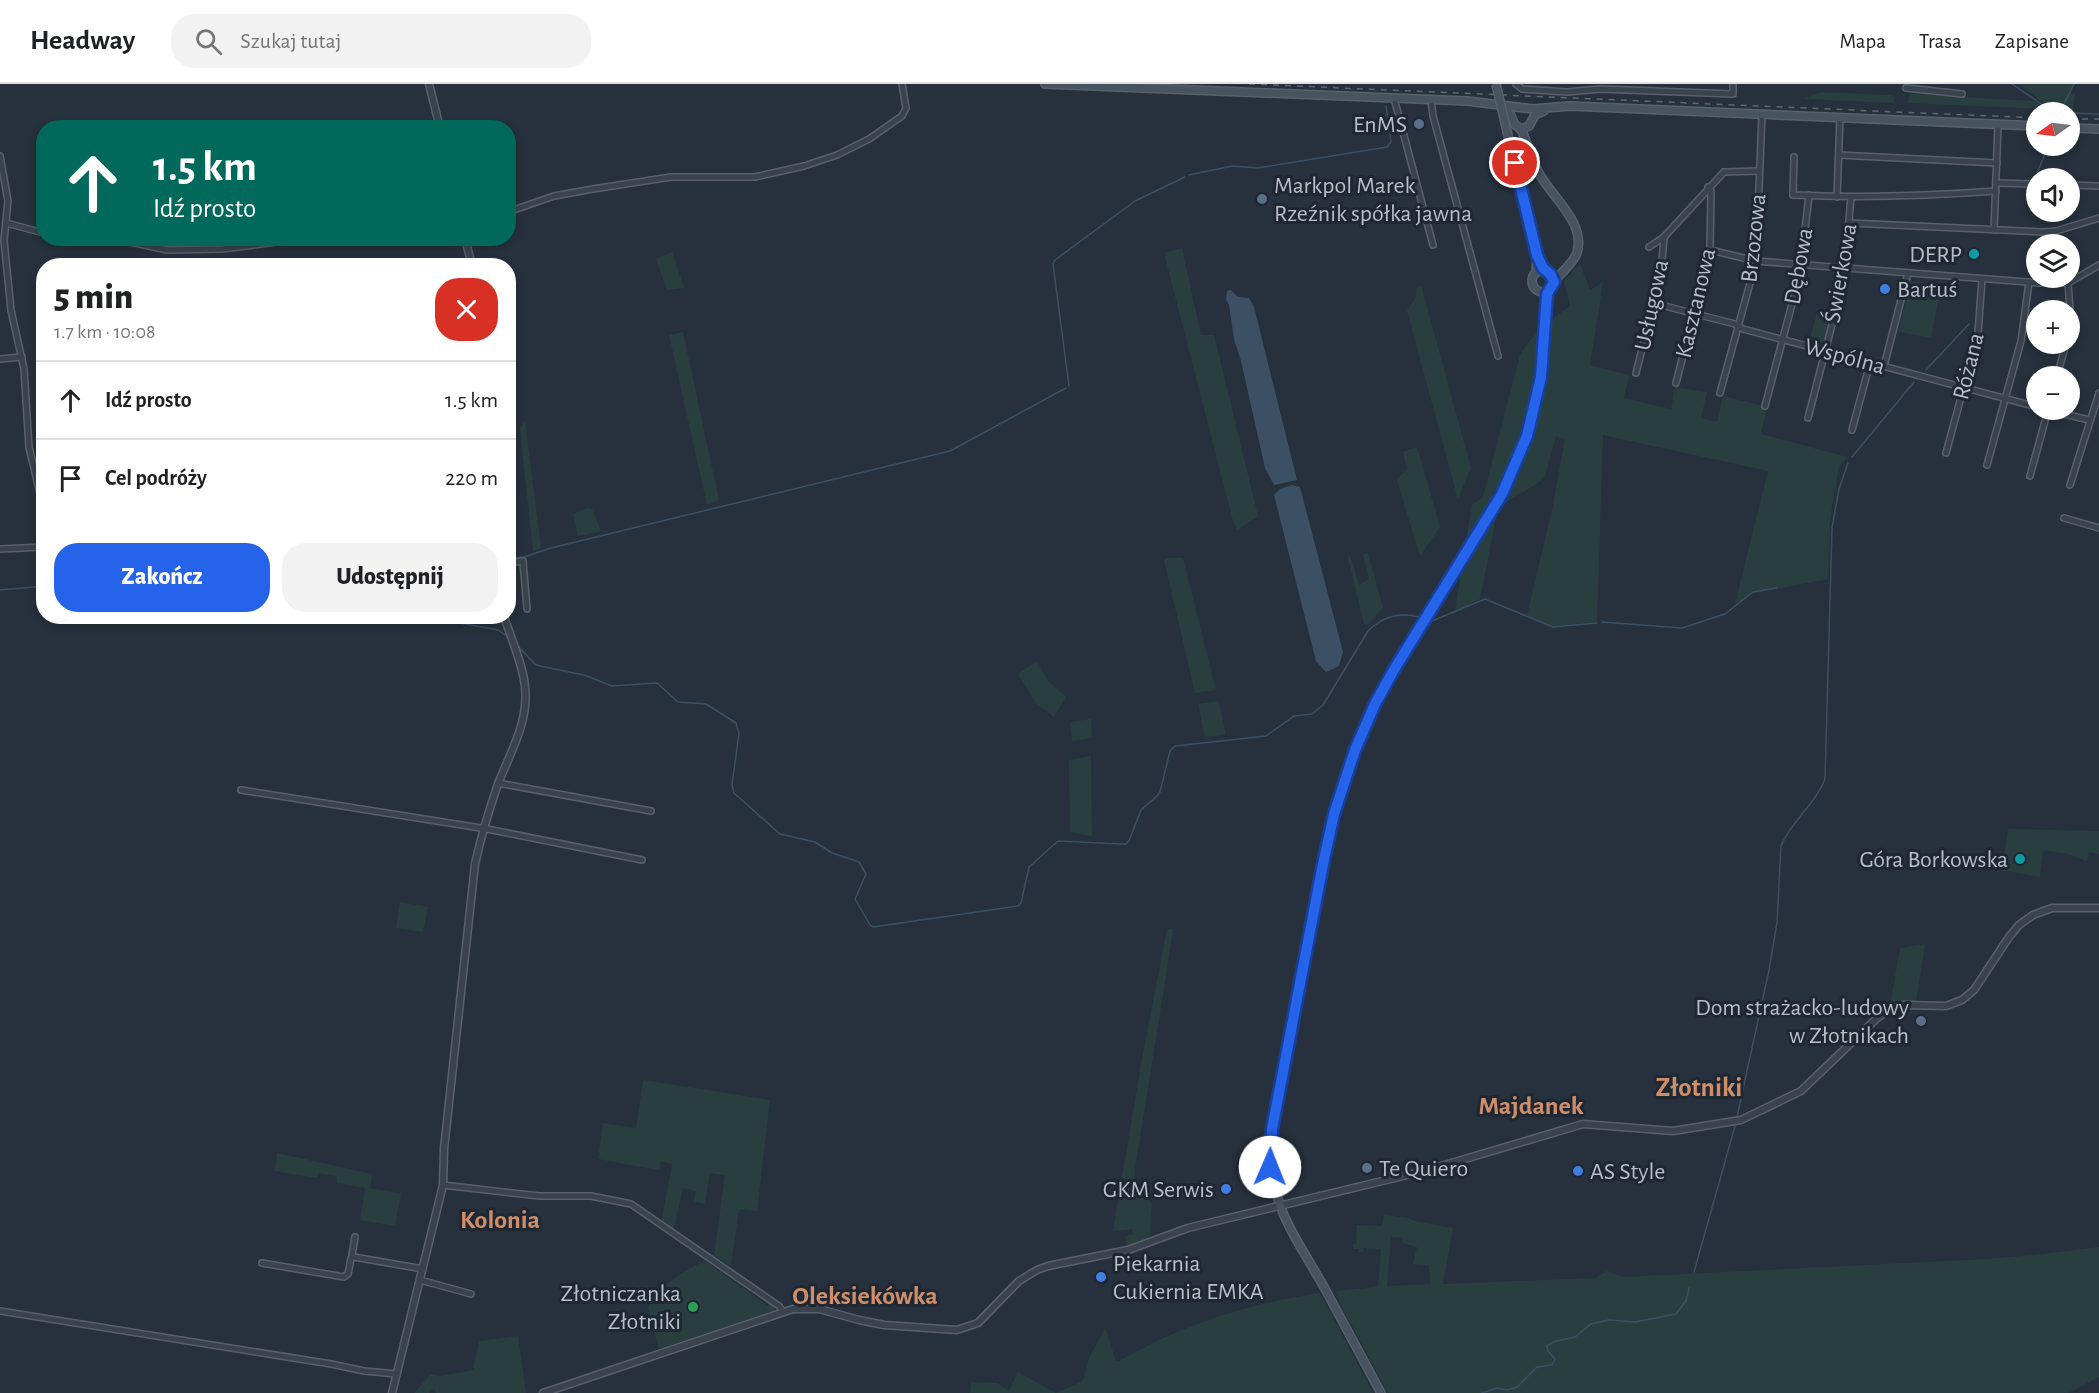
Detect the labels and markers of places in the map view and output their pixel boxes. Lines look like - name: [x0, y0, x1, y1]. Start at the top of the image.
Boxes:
- place label: EnMS: [1353, 113, 1407, 137]
- marker: EnMS: [1412, 117, 1426, 131]
- pin: [1489, 137, 1540, 188]
- place label: Markpol Marek Rzeźnik spółka jawna: [1274, 174, 1472, 226]
- marker: Markpol Marek Rzeźnik spółka jawna: [1255, 192, 1269, 206]
- place label: DERP: [1909, 243, 1962, 267]
- marker: DERP: [1967, 247, 1981, 261]
- place label: Bartuś: [1897, 278, 1957, 302]
- marker: Bartuś: [1878, 282, 1892, 296]
- place label: Góra Borkowska: [1859, 848, 2008, 872]
- marker: Góra Borkowska: [2013, 852, 2027, 866]
- place label: Dom strażacko-ludowy w Złotnikach: [1695, 996, 1909, 1048]
- marker: Dom strażacko-ludowy w Złotnikach: [1914, 1014, 1928, 1028]
- place label: Te Quiero: [1379, 1157, 1468, 1181]
- place label: AS Style: [1590, 1160, 1665, 1184]
- marker: Te Quiero: [1360, 1161, 1374, 1175]
- marker: AS Style: [1571, 1164, 1585, 1178]
- place label: GKM Serwis: [1103, 1178, 1214, 1202]
- marker: GKM Serwis: [1219, 1182, 1233, 1196]
- place label: Piekarnia Cukiernia EMKA: [1113, 1252, 1264, 1304]
- marker: Piekarnia Cukiernia EMKA: [1094, 1270, 1108, 1284]
- place label: Złotniczanka Złotniki: [561, 1282, 681, 1334]
- marker: Złotniczanka Złotniki: [686, 1300, 700, 1314]

